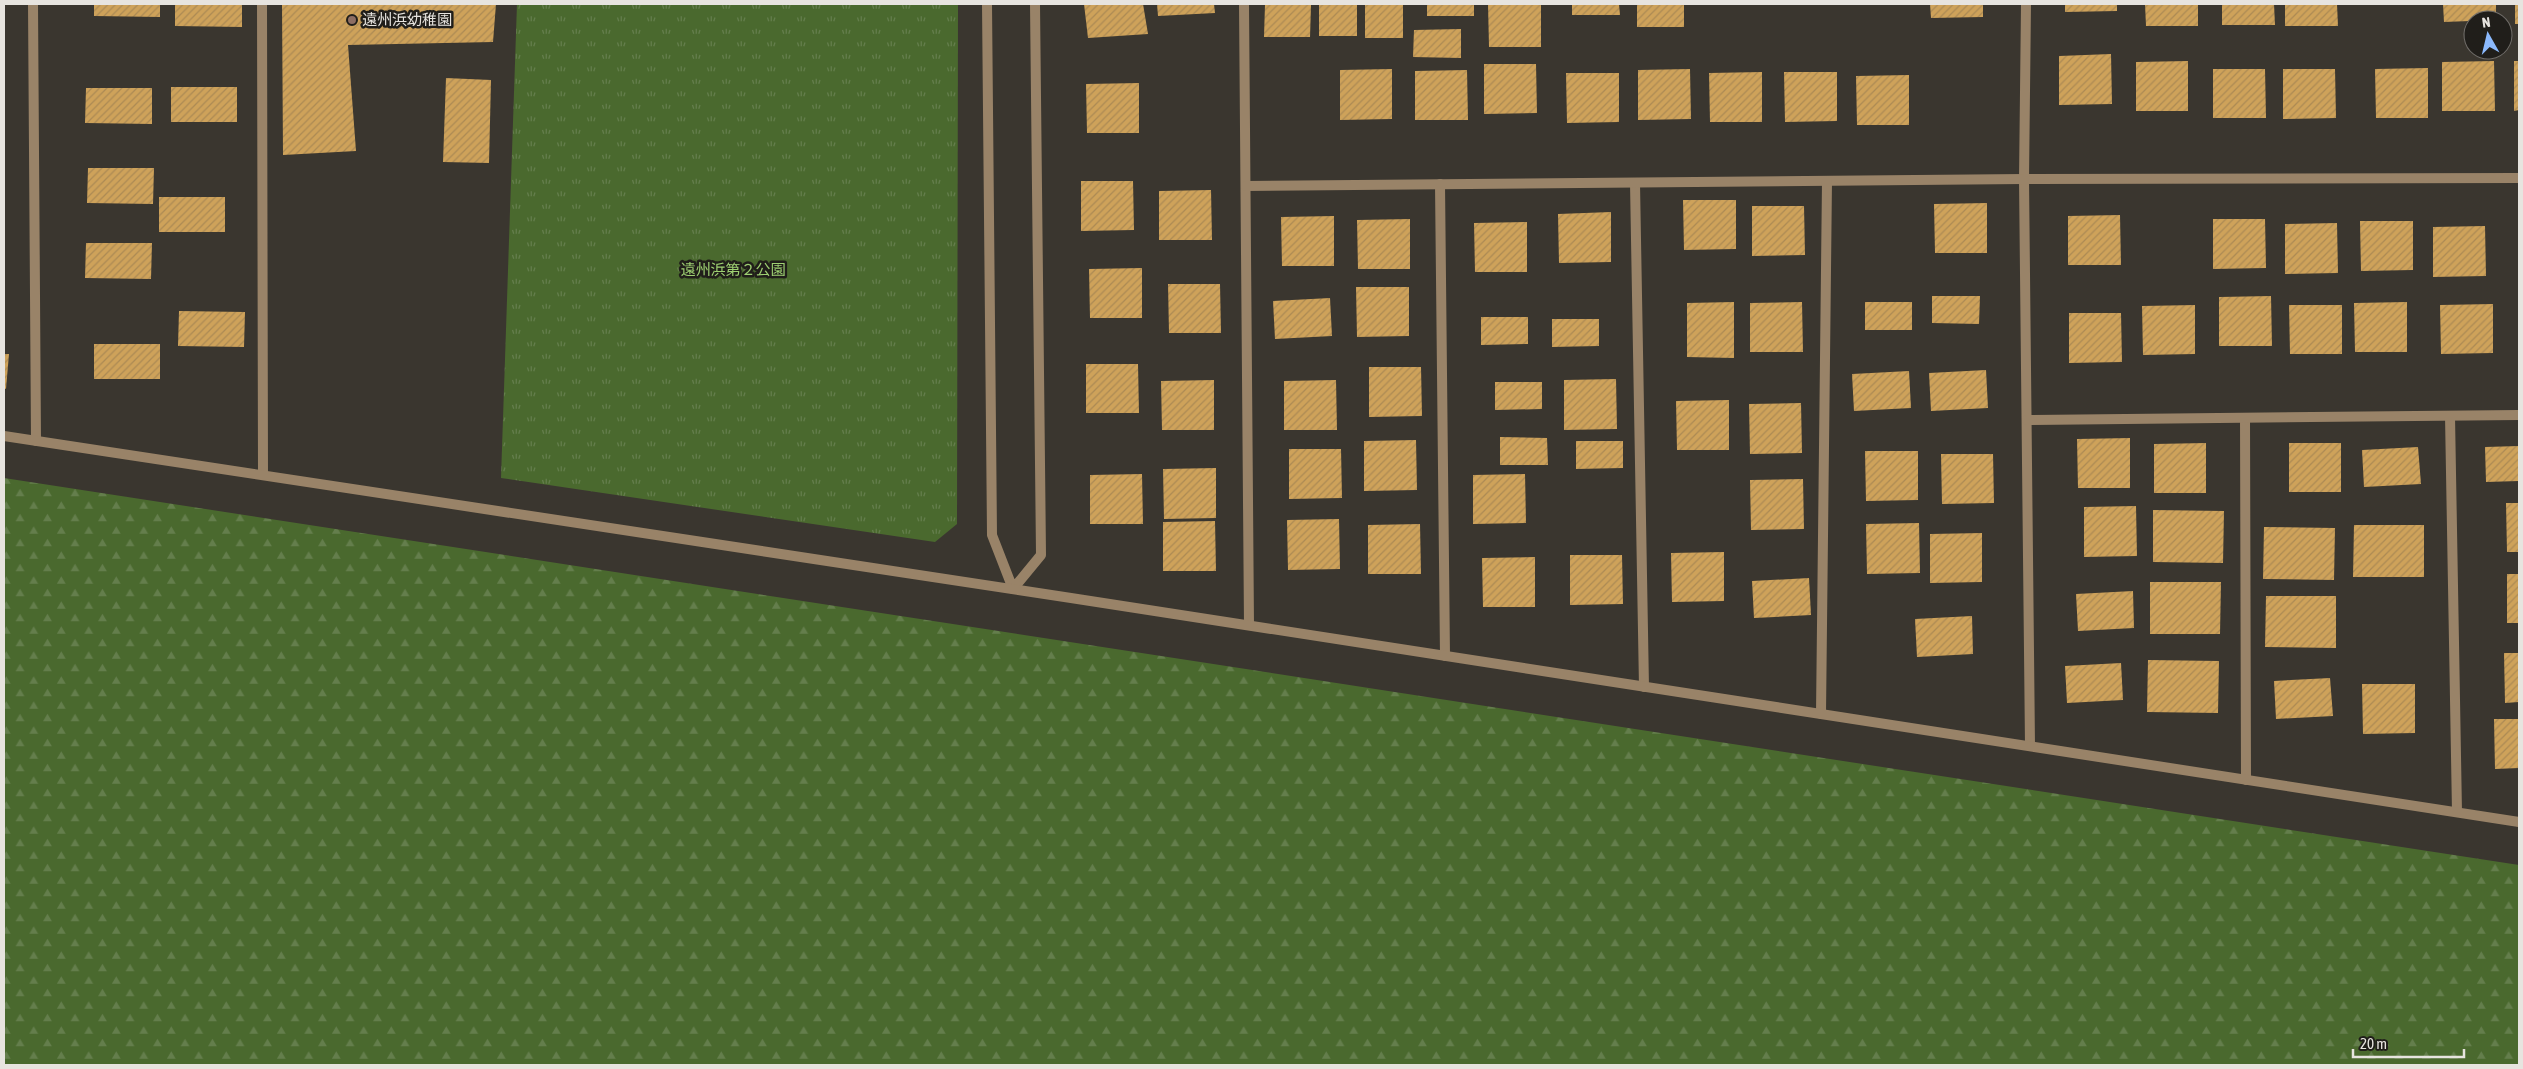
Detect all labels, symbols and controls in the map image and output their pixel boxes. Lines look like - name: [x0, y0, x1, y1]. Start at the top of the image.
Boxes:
- north arrow: [2463, 10, 2513, 60]
- place label: 遠州浜幼稚園: [362, 11, 452, 28]
- marker: 遠州浜幼稚園: [346, 14, 358, 26]
- text: N: [2481, 14, 2491, 31]
- park label: 遠州浜第２公園: [680, 261, 786, 278]
- scale bar: [2353, 1026, 2464, 1058]
- text: 20 m: [2360, 1035, 2387, 1052]

